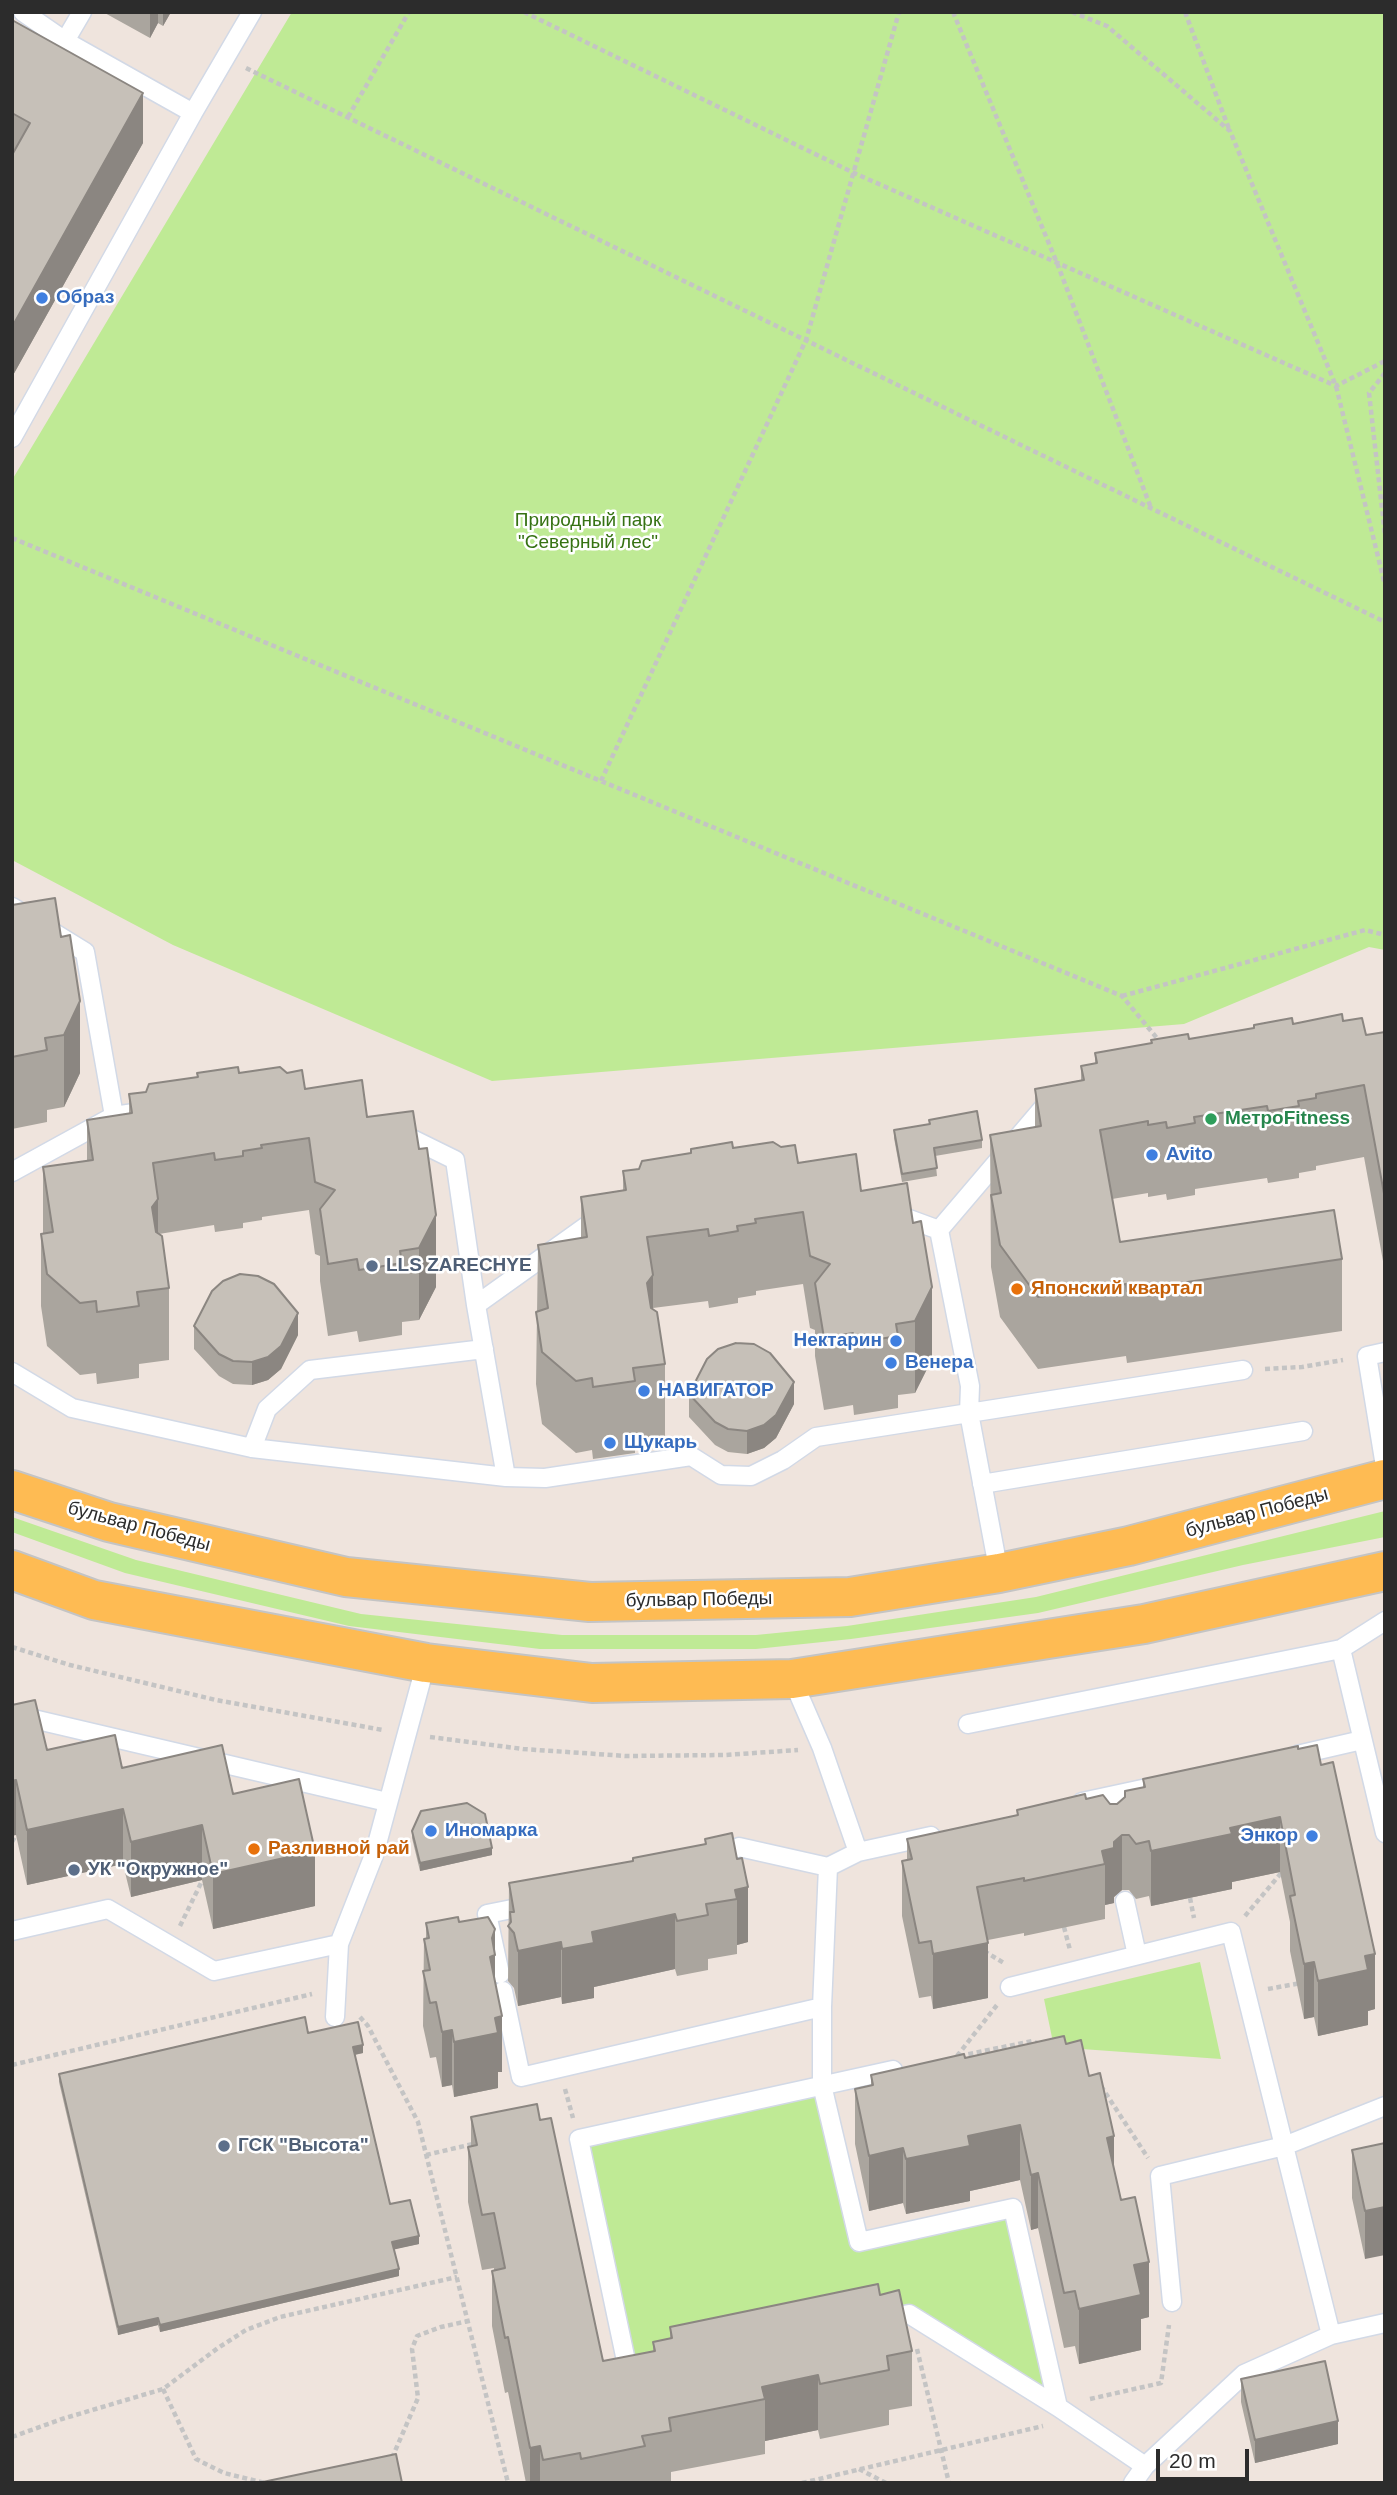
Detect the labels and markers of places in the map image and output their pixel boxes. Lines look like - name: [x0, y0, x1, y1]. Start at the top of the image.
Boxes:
- place label: Образ: [56, 287, 114, 309]
- marker: Образ: [34, 290, 50, 306]
- place label: МетроFitness: [1225, 1108, 1350, 1130]
- marker: МетроFitness: [1203, 1111, 1219, 1127]
- place label: Avito: [1166, 1144, 1213, 1166]
- marker: Avito: [1144, 1147, 1160, 1163]
- place label: LLS ZARECHYE: [386, 1255, 532, 1277]
- marker: LLS ZARECHYE: [364, 1258, 380, 1274]
- place label: Японский квартал: [1031, 1278, 1203, 1300]
- marker: Японский квартал: [1009, 1281, 1025, 1297]
- place label: Нектарин: [794, 1330, 882, 1352]
- marker: Нектарин: [888, 1333, 904, 1349]
- place label: Венера: [905, 1352, 974, 1374]
- marker: Венера: [883, 1355, 899, 1371]
- place label: НАВИГАТОР: [658, 1380, 774, 1402]
- marker: НАВИГАТОР: [636, 1383, 652, 1399]
- place label: Щукарь: [624, 1432, 697, 1454]
- marker: Щукарь: [602, 1435, 618, 1451]
- place label: Иномарка: [445, 1820, 538, 1842]
- marker: Иномарка: [423, 1823, 439, 1839]
- place label: Энкор: [1241, 1825, 1298, 1847]
- marker: Энкор: [1304, 1828, 1320, 1844]
- place label: Разливной рай: [268, 1838, 410, 1860]
- marker: Разливной рай: [246, 1841, 262, 1857]
- place label: УК "Окружное": [88, 1859, 228, 1881]
- marker: УК "Окружное": [66, 1862, 82, 1878]
- place label: ГСК "Высота": [238, 2135, 369, 2157]
- marker: ГСК "Высота": [216, 2138, 232, 2154]

